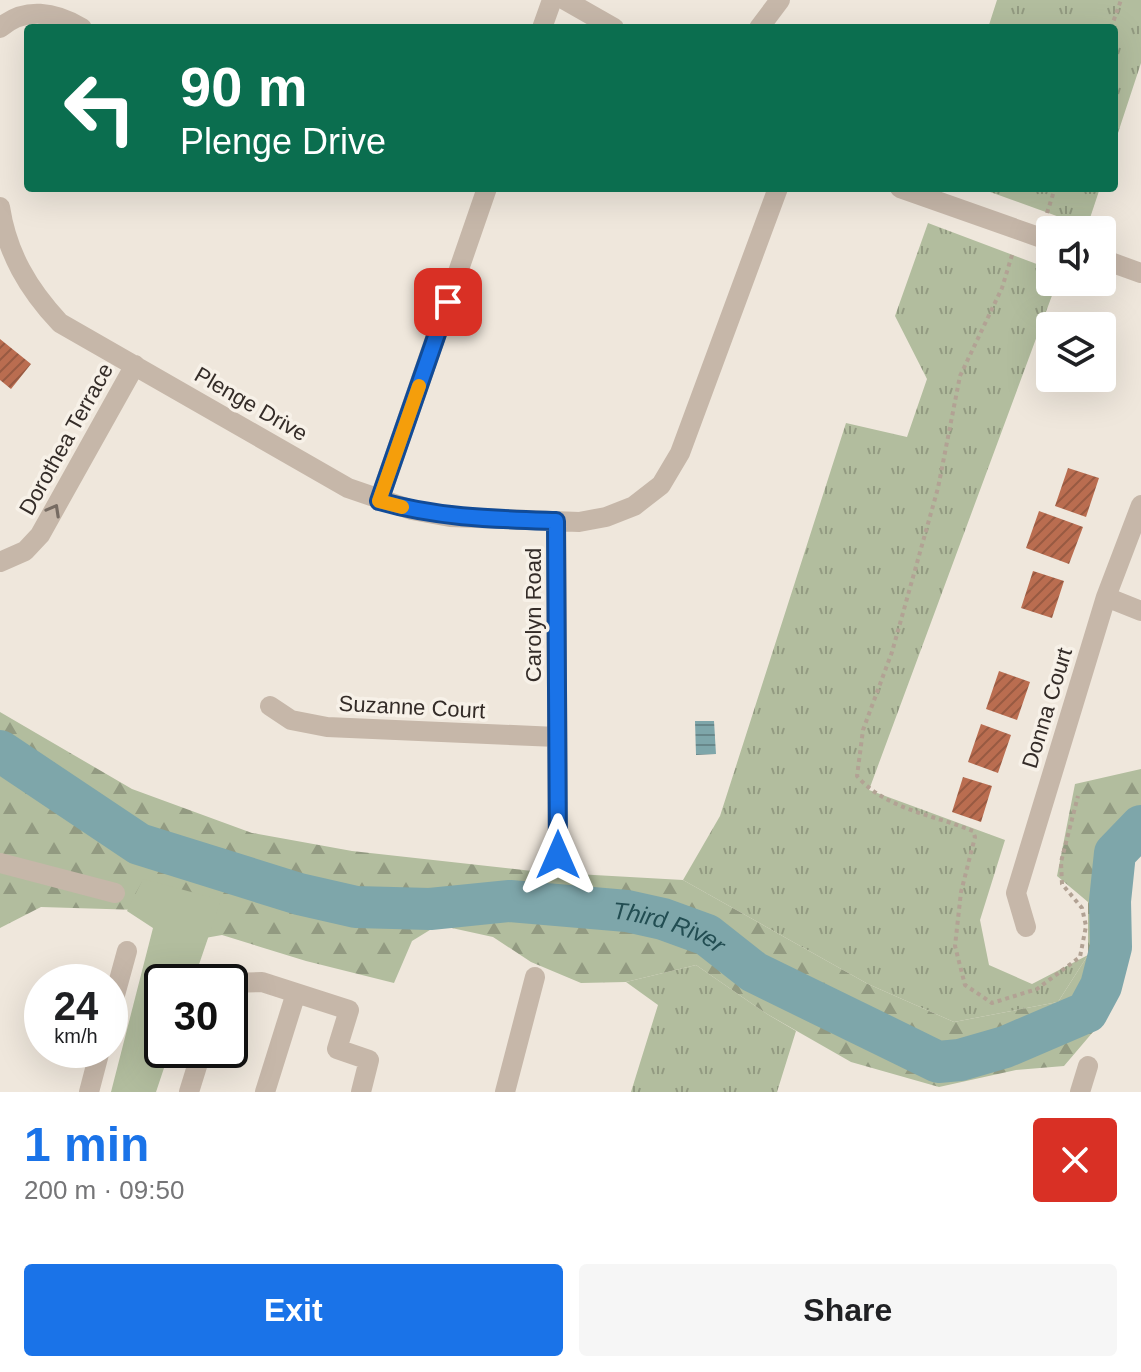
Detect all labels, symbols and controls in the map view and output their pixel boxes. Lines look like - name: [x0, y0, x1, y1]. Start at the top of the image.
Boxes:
- text: 90 m: [180, 55, 308, 118]
- icon: left: [48, 56, 152, 160]
- text: Plenge Drive: [180, 121, 386, 162]
- map controls: [1036, 216, 1116, 392]
- button: sound: [1036, 216, 1116, 296]
- pin: [414, 268, 482, 336]
- icon: arrive: [426, 280, 470, 324]
- button: layers: [1036, 312, 1116, 392]
- street label: Dorothea Terrace: [14, 359, 118, 519]
- street label: Plenge Drive: [190, 362, 312, 446]
- one-way arrow: [44, 505, 60, 519]
- street label: Carolyn Road: [521, 548, 546, 682]
- street label: Donna Court: [1017, 645, 1077, 771]
- street label: Suzanne Court: [338, 691, 486, 723]
- position arrow: [516, 813, 600, 897]
- water label: Third River: [612, 896, 732, 958]
- speed limit sign: 30: [144, 964, 248, 1068]
- text: 24: [54, 984, 98, 1028]
- text: km/h: [54, 1025, 98, 1047]
- text: 1 min: [24, 1118, 149, 1171]
- button: close: [1033, 1118, 1117, 1202]
- text: 200 m · 09:50: [24, 1175, 184, 1205]
- button: Exit: [24, 1264, 563, 1356]
- button: Share: [579, 1264, 1117, 1356]

